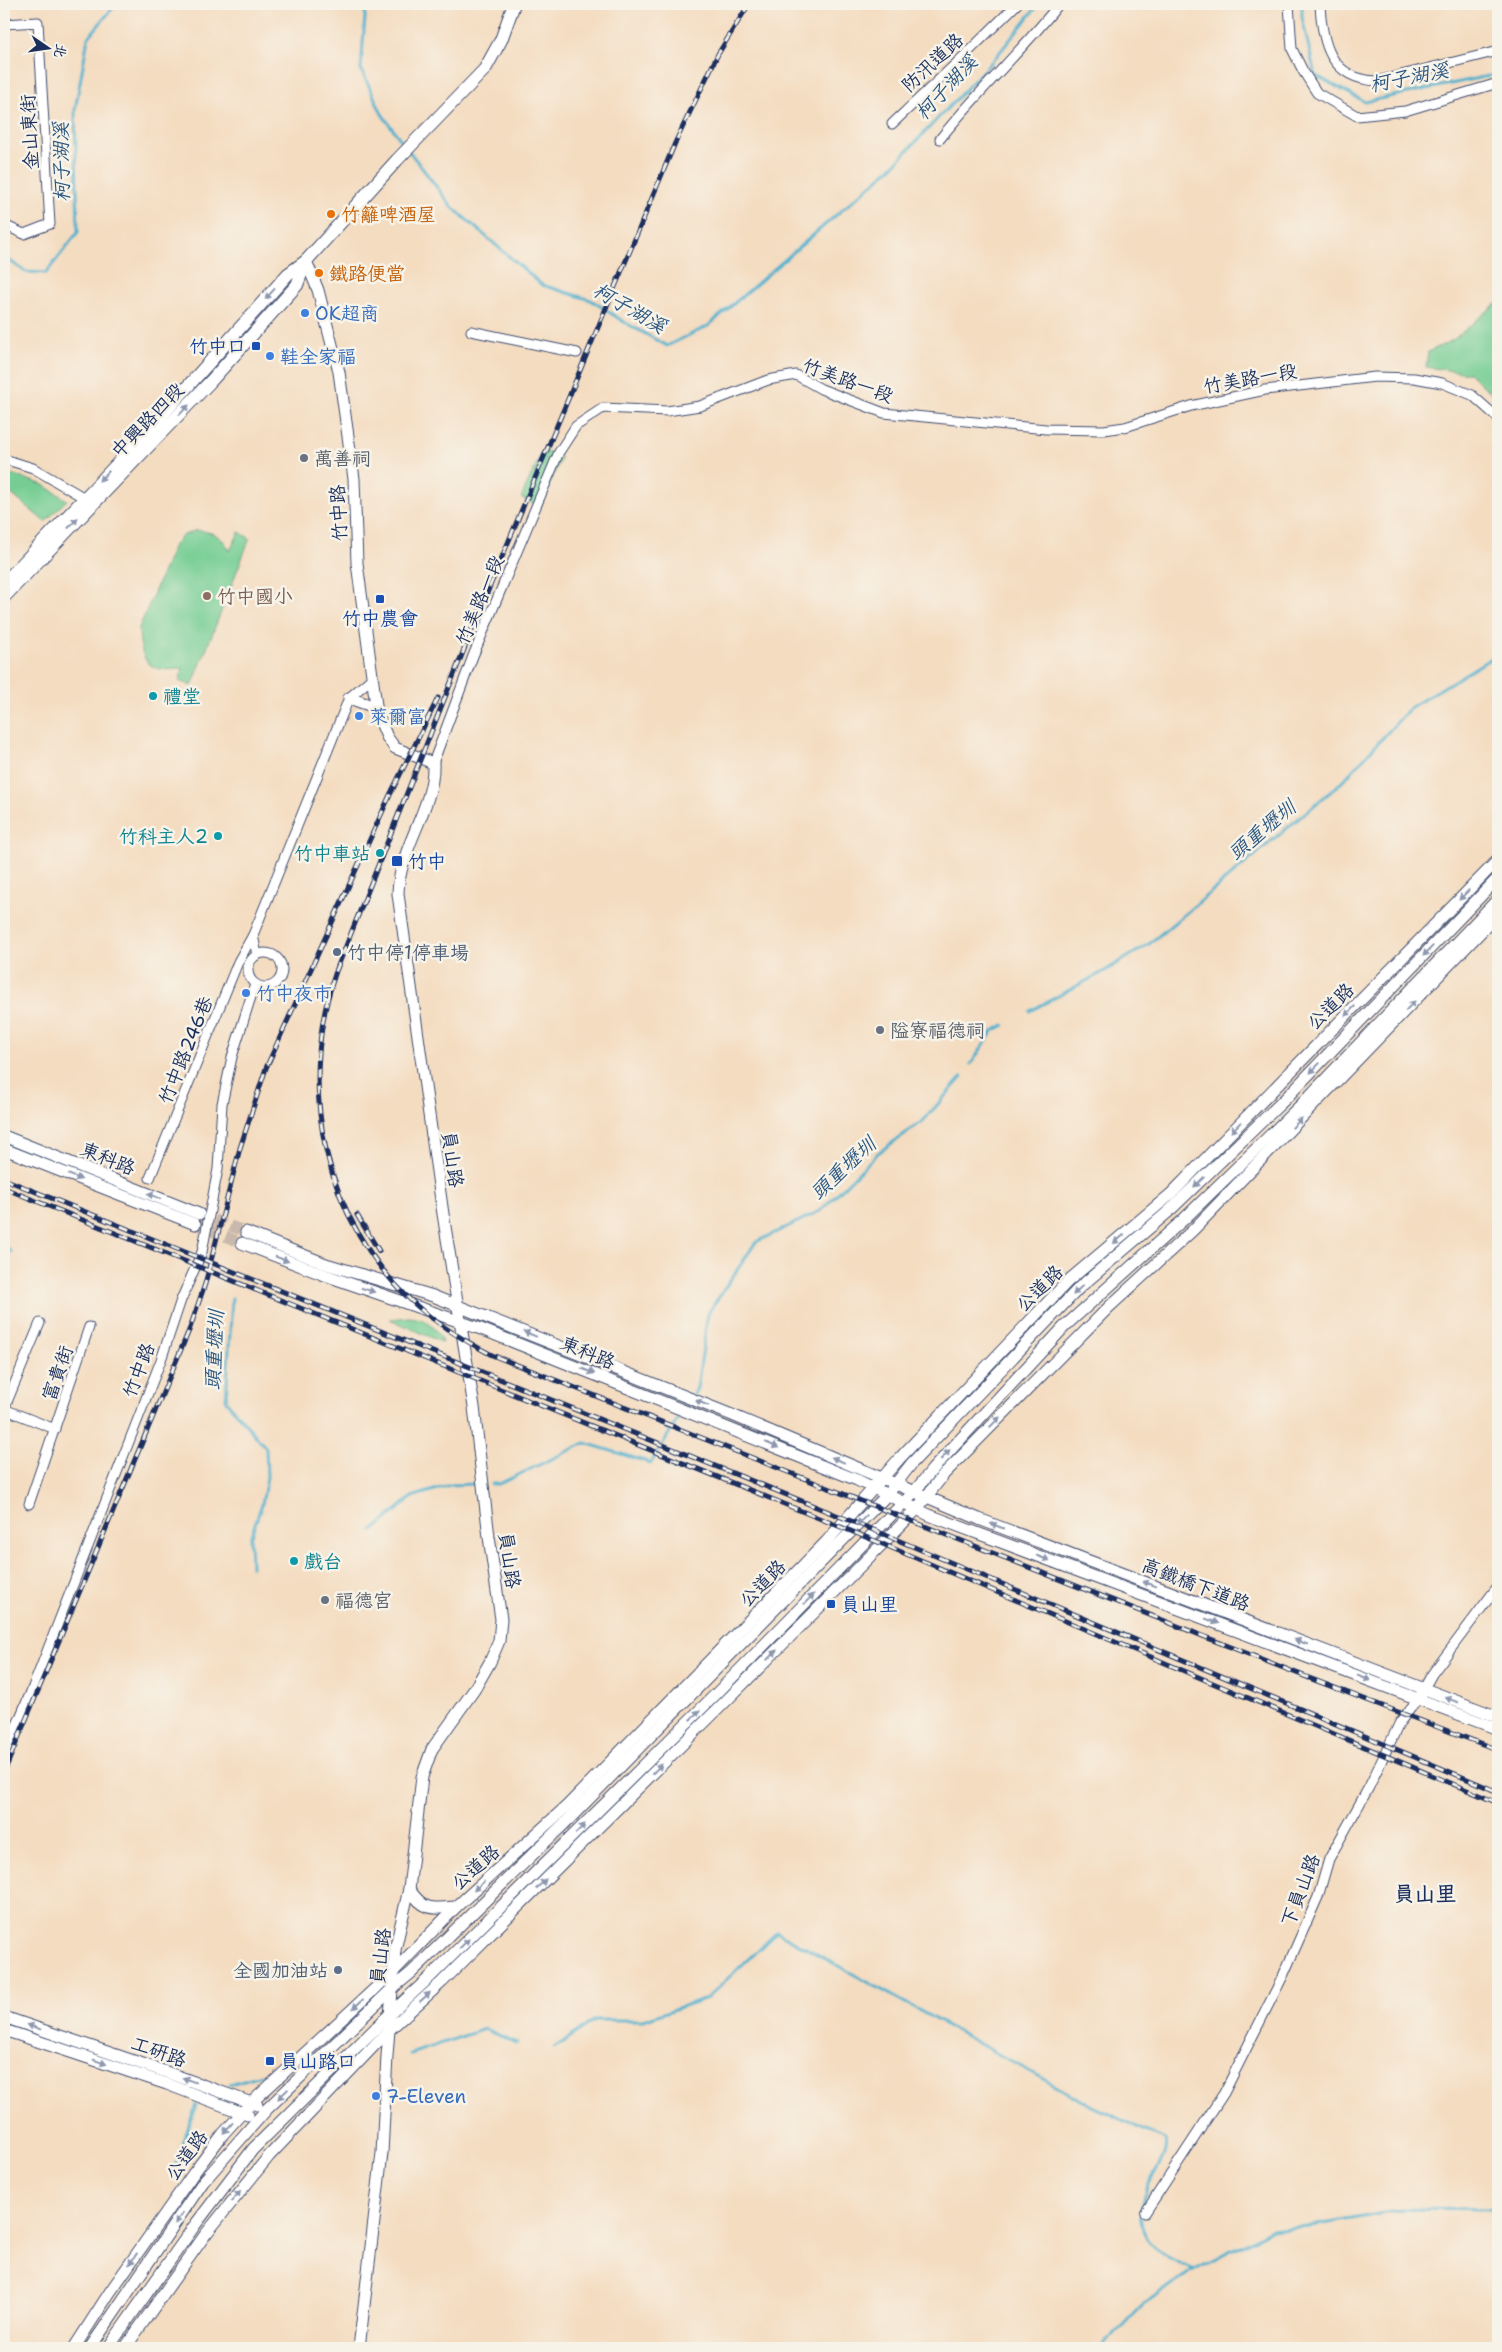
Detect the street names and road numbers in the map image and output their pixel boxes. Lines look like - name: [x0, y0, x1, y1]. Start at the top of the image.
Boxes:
- street label: 防汛道路: [896, 27, 969, 97]
- street label: 金山東街: [15, 93, 44, 171]
- street label: 竹美路一段: [799, 352, 897, 408]
- street label: 竹美路一段: [1201, 358, 1299, 399]
- street label: 中興路四段: [105, 377, 189, 463]
- street label: 竹中路: [325, 484, 352, 542]
- street label: 竹美路一段: [449, 552, 510, 649]
- street label: 公道路: [1301, 977, 1359, 1035]
- street label: 竹中路246巷: [152, 993, 218, 1108]
- street label: 員山路: [436, 1129, 469, 1189]
- street label: 東科路: [77, 1136, 139, 1181]
- street label: 公道路: [1010, 1259, 1068, 1317]
- street label: 東科路: [557, 1330, 619, 1375]
- street label: 竹中路: [117, 1339, 160, 1401]
- street label: 富貴街: [36, 1342, 79, 1404]
- street label: 員山路: [493, 1530, 526, 1590]
- street label: 高鐵橋下道路: [1138, 1552, 1254, 1617]
- street label: 公道路: [734, 1554, 791, 1613]
- street label: 公道路: [446, 1839, 505, 1896]
- street label: 下員山路: [1275, 1850, 1326, 1930]
- street label: 員山路: [365, 1926, 396, 1986]
- street label: 工研路: [128, 2030, 190, 2073]
- street label: 公道路: [160, 2125, 213, 2186]

